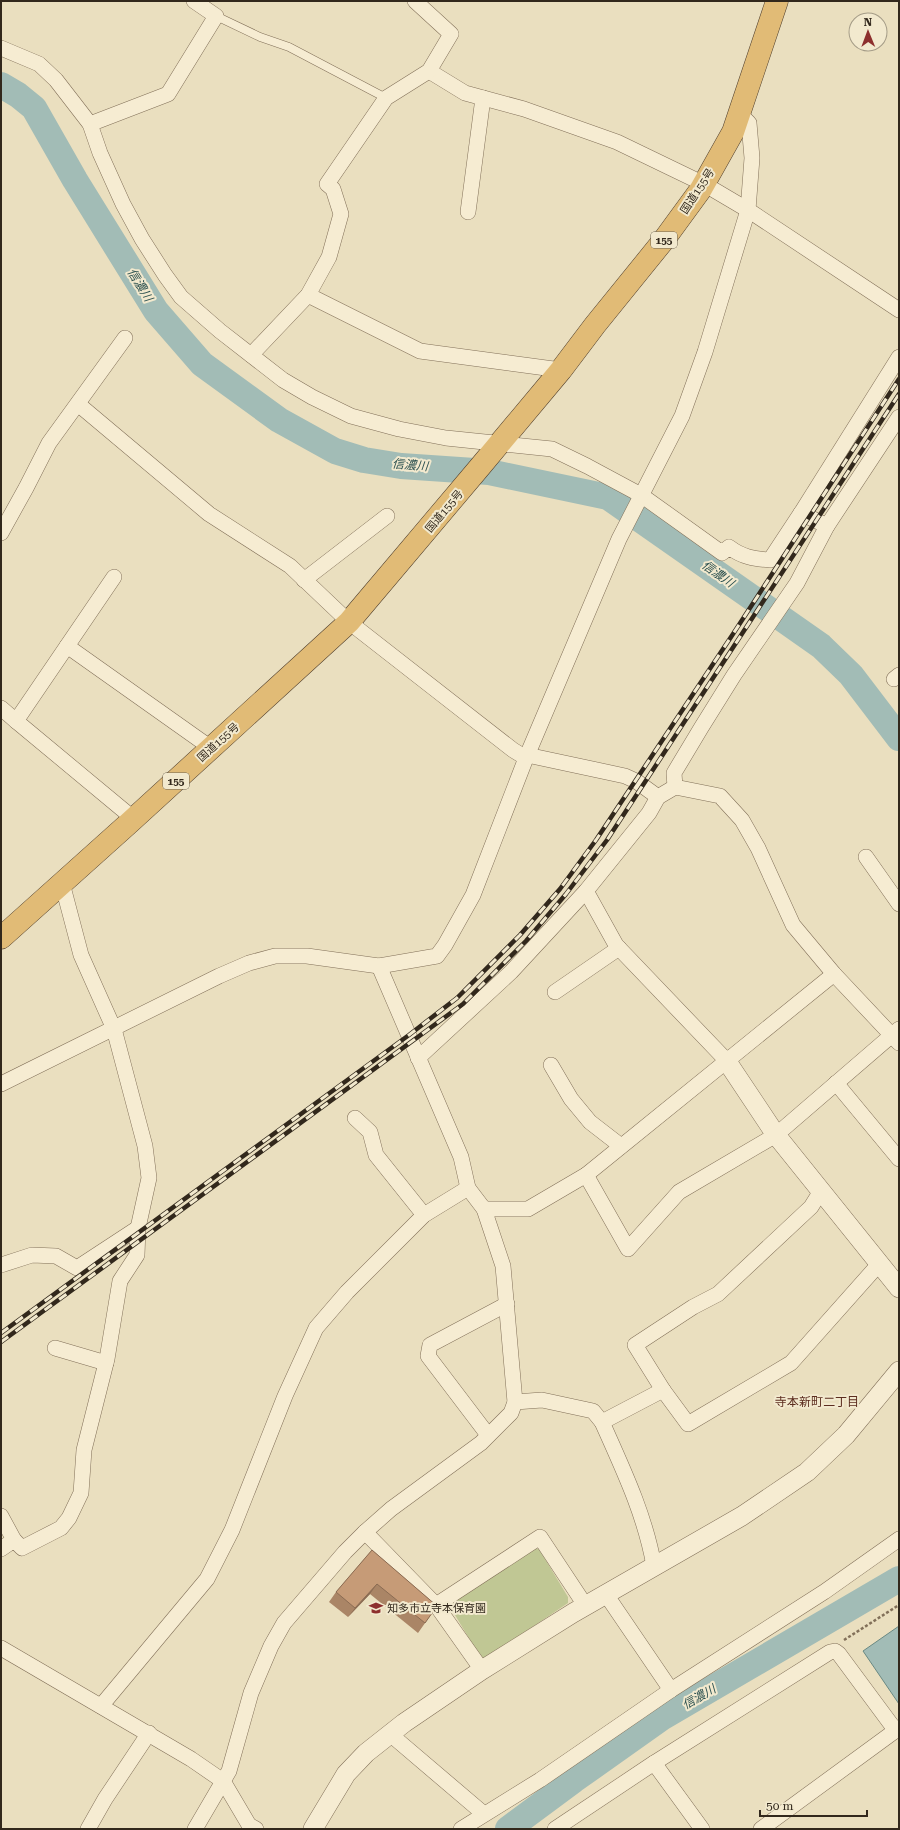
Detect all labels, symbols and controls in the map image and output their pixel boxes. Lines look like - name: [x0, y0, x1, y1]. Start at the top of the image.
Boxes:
- north arrow: [848, 12, 888, 52]
- text: N: [863, 16, 873, 29]
- street label: 国道155号: [678, 166, 717, 216]
- road number: 155: [651, 232, 677, 248]
- water label: 信濃川: [125, 266, 157, 306]
- water label: 信濃川: [391, 456, 431, 474]
- street label: 国道155号: [423, 487, 466, 535]
- water label: 信濃川: [699, 558, 738, 591]
- street label: 国道155号: [195, 720, 242, 764]
- road number: 155: [163, 773, 189, 789]
- district label: 寺本新町二丁目: [775, 1395, 859, 1409]
- school or university icon: 知多市立寺本保育園: [368, 1600, 384, 1616]
- place label: 知多市立寺本保育園: [387, 1602, 486, 1615]
- water label: 信濃川: [680, 1681, 720, 1712]
- scale bar: [760, 1792, 867, 1818]
- text: 50 m: [766, 1799, 793, 1813]

